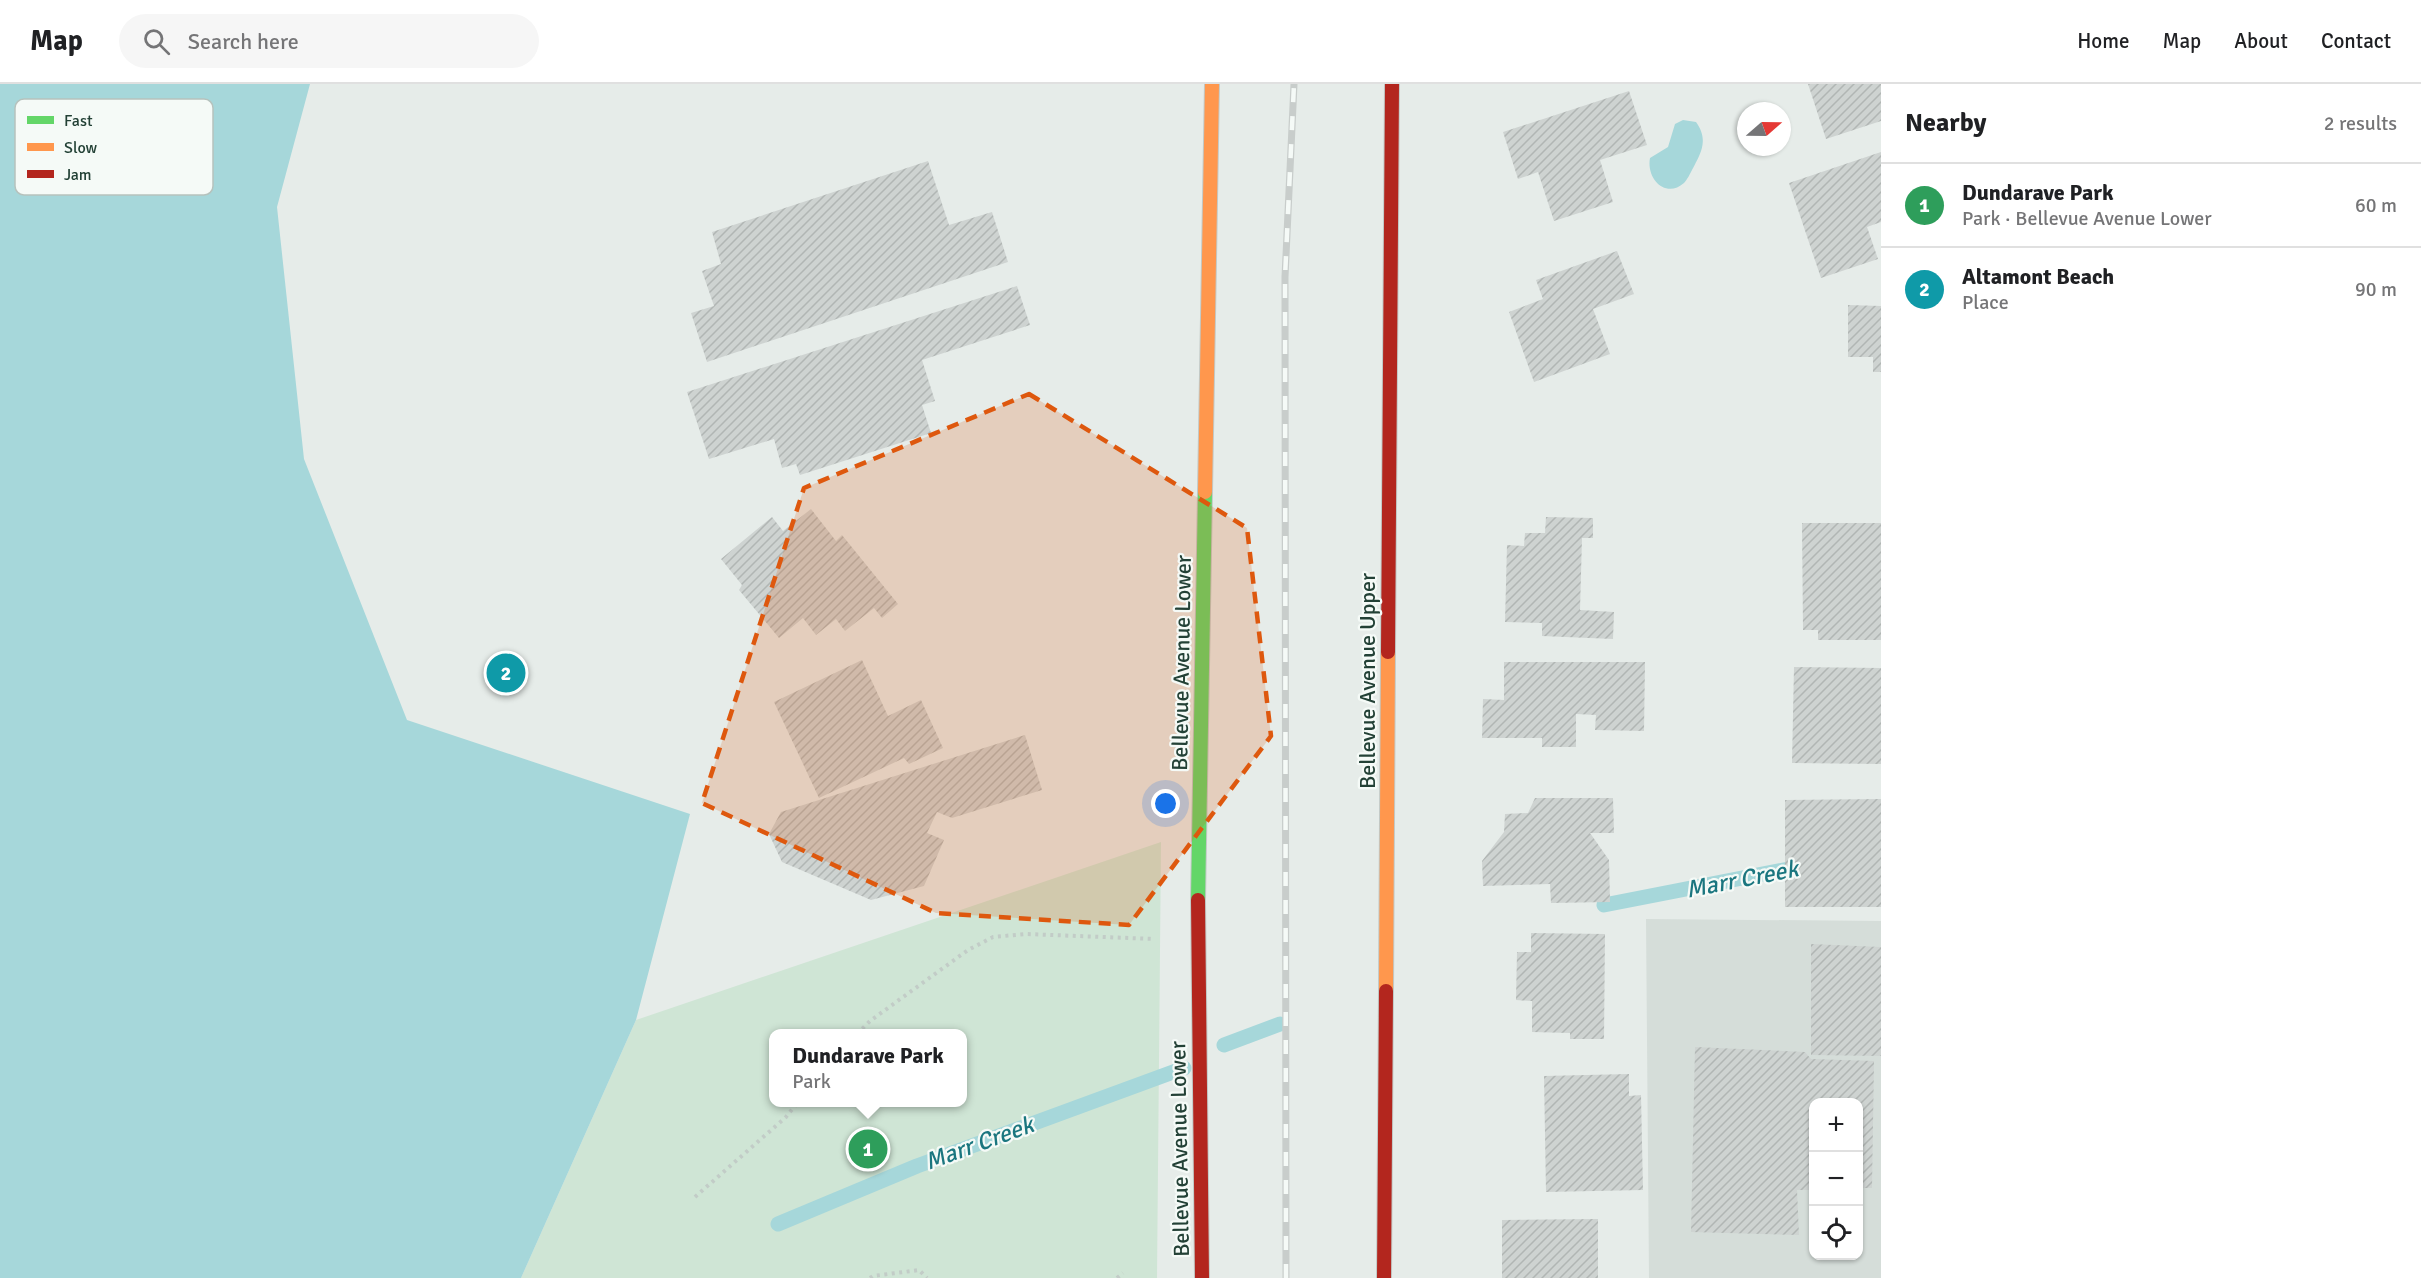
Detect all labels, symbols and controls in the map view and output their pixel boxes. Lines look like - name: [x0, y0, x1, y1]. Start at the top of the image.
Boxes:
- search box: [119, 14, 539, 68]
- text: Map: [30, 24, 83, 58]
- icon: search: [140, 25, 173, 58]
- text: Search here: [188, 28, 299, 55]
- text: Home: [2077, 28, 2130, 54]
- text: Map: [2163, 28, 2201, 54]
- text: About: [2234, 28, 2288, 54]
- text: Contact: [2321, 28, 2391, 54]
- legend: [15, 99, 213, 195]
- north arrow: [1737, 102, 1791, 156]
- text: Nearby: [1905, 107, 1986, 139]
- text: Fast: [64, 111, 93, 131]
- text: 2 results: [2324, 111, 2397, 136]
- text: Slow: [64, 138, 98, 158]
- text: Jam: [64, 165, 92, 185]
- text: Dundarave Park: [1962, 179, 2114, 206]
- text: 1: [1919, 193, 1930, 218]
- text: 60 m: [2355, 193, 2397, 218]
- text: Park · Bellevue Avenue Lower: [1962, 206, 2212, 231]
- text: Altamont Beach: [1962, 263, 2114, 290]
- text: 2: [1919, 277, 1930, 302]
- text: 90 m: [2355, 277, 2397, 302]
- text: Place: [1962, 290, 2009, 315]
- street label: Bellevue Avenue Lower: [1166, 555, 1197, 771]
- street label: Bellevue Avenue Upper: [1354, 573, 1381, 789]
- pin: 2: [486, 650, 526, 696]
- your location: [1151, 789, 1180, 818]
- water label: Marr Creek: [1683, 853, 1802, 905]
- popup: [769, 1029, 967, 1107]
- street label: Bellevue Avenue Lower: [1164, 1041, 1195, 1257]
- text: Dundarave Park: [792, 1042, 944, 1069]
- text: Park: [792, 1069, 831, 1094]
- map controls: [1809, 1098, 1863, 1260]
- button: +: [1809, 1098, 1863, 1152]
- water label: Marr Creek: [921, 1109, 1039, 1176]
- pin: 1: [848, 1126, 888, 1172]
- button: −: [1809, 1152, 1863, 1206]
- button: locate: [1809, 1206, 1863, 1260]

